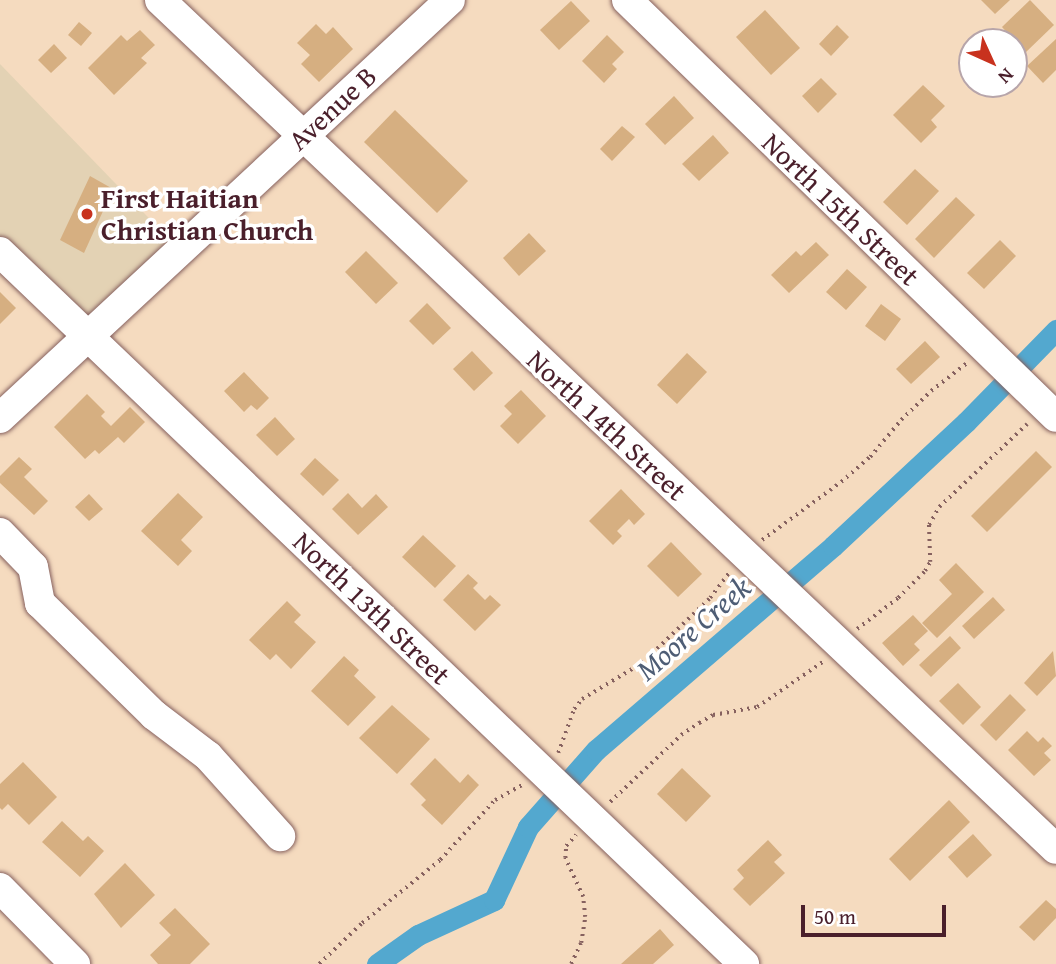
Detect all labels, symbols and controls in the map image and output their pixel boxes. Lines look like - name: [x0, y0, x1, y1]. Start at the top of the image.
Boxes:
- north arrow: [958, 28, 1028, 98]
- street label: Avenue B: [281, 59, 383, 157]
- text: N: [992, 62, 1021, 91]
- street label: North 15th Street: [755, 126, 927, 292]
- place label: First Haitian Christian Church: [101, 181, 313, 247]
- marker: First Haitian Christian Church: [79, 206, 95, 222]
- street label: North 14th Street: [520, 343, 694, 507]
- street label: North 13th Street: [286, 525, 458, 691]
- water label: Moore Creek: [628, 568, 758, 688]
- scale bar: [804, 890, 949, 934]
- text: 50 m: [814, 901, 856, 932]

